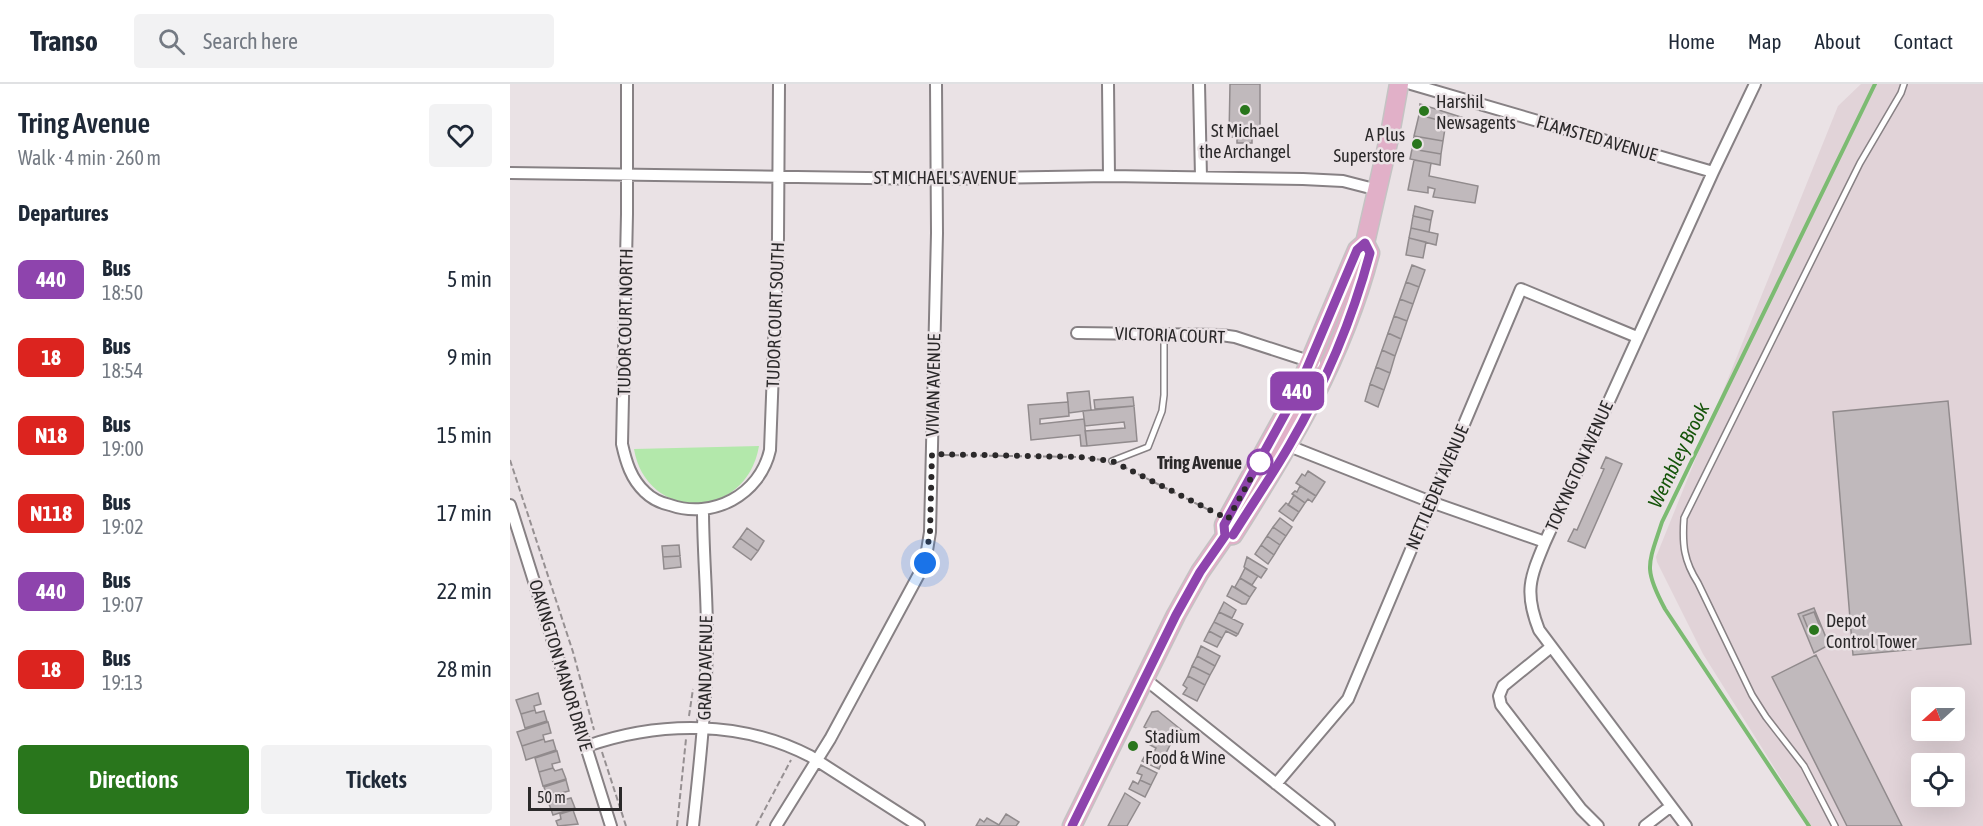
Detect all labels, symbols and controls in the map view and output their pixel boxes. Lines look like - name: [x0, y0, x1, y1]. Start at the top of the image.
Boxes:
- search box: [134, 14, 554, 68]
- text: Transo: [30, 25, 98, 57]
- icon: search: [155, 25, 188, 58]
- text: Search here: [203, 28, 298, 54]
- text: Home: [1668, 29, 1715, 53]
- text: Map: [1748, 29, 1782, 53]
- text: About: [1815, 29, 1861, 53]
- text: Contact: [1894, 29, 1953, 53]
- place label: Harshil Newsagents: [1436, 91, 1516, 133]
- marker: St Michael the Archangel: [1238, 103, 1252, 117]
- button: heart: [429, 104, 492, 167]
- marker: Harshil Newsagents: [1417, 104, 1431, 118]
- text: Tring Avenue: [18, 107, 150, 139]
- street label: FLAMSTED AVENUE: [1534, 111, 1660, 165]
- place label: St Michael the Archangel: [1199, 120, 1291, 162]
- place label: A Plus Superstore: [1333, 124, 1405, 166]
- marker: A Plus Superstore: [1410, 137, 1424, 151]
- text: Walk · 4 min · 260 m: [18, 146, 161, 169]
- street label: ST MICHAEL'S AVENUE: [874, 167, 1017, 188]
- text: Departures: [18, 200, 108, 226]
- street label: TUDOR COURT SOUTH: [762, 242, 788, 388]
- street label: TUDOR COURT NORTH: [613, 248, 637, 396]
- text: Bus: [102, 255, 131, 281]
- text: 5 min: [447, 266, 492, 292]
- text: 440: [36, 267, 66, 291]
- text: 18:50: [102, 281, 143, 304]
- street label: VICTORIA COURT: [1115, 323, 1226, 347]
- text: Bus: [102, 333, 131, 359]
- street label: VIVIAN AVENUE: [922, 333, 944, 436]
- text: 9 min: [447, 344, 492, 370]
- text: 18: [41, 345, 61, 369]
- text: 18:54: [102, 359, 143, 382]
- line badge: 440: [1262, 372, 1332, 410]
- text: 440: [1282, 379, 1312, 403]
- street label: TOKYNGTON AVENUE: [1541, 397, 1617, 534]
- water label: Wembley Brook: [1643, 399, 1713, 511]
- text: Bus: [102, 411, 131, 437]
- street label: NETTLEDEN AVENUE: [1401, 421, 1473, 553]
- text: 15 min: [437, 422, 492, 448]
- text: N18: [35, 423, 67, 447]
- text: 19:00: [102, 437, 144, 460]
- marker: Tring Avenue: [1247, 449, 1273, 475]
- place label: Tring Avenue: [1157, 452, 1242, 473]
- text: Bus: [102, 489, 131, 515]
- text: 17 min: [437, 500, 492, 526]
- text: N118: [30, 501, 72, 525]
- text: 19:02: [102, 515, 144, 538]
- your location: [910, 548, 940, 578]
- text: Bus: [102, 567, 131, 593]
- street label: OAKINGTON MANOR DRIVE: [525, 577, 597, 753]
- text: 22 min: [437, 578, 492, 604]
- text: 440: [36, 579, 66, 603]
- text: 19:07: [102, 593, 144, 616]
- place label: Depot Control Tower: [1826, 610, 1917, 652]
- street label: GRAND AVENUE: [694, 615, 716, 720]
- marker: Depot Control Tower: [1807, 623, 1821, 637]
- text: Bus: [102, 645, 131, 671]
- text: 28 min: [437, 656, 492, 682]
- text: 18: [41, 657, 61, 681]
- text: 19:13: [102, 671, 143, 694]
- north arrow: [1911, 687, 1965, 741]
- map controls: [1911, 687, 1965, 807]
- place label: Stadium Food & Wine: [1145, 726, 1226, 768]
- marker: Stadium Food & Wine: [1126, 739, 1140, 753]
- button: Directions: [18, 745, 249, 814]
- button: Tickets: [261, 745, 492, 814]
- button: locate: [1911, 753, 1965, 807]
- scale bar: [528, 784, 622, 812]
- text: 50 m: [537, 788, 566, 806]

